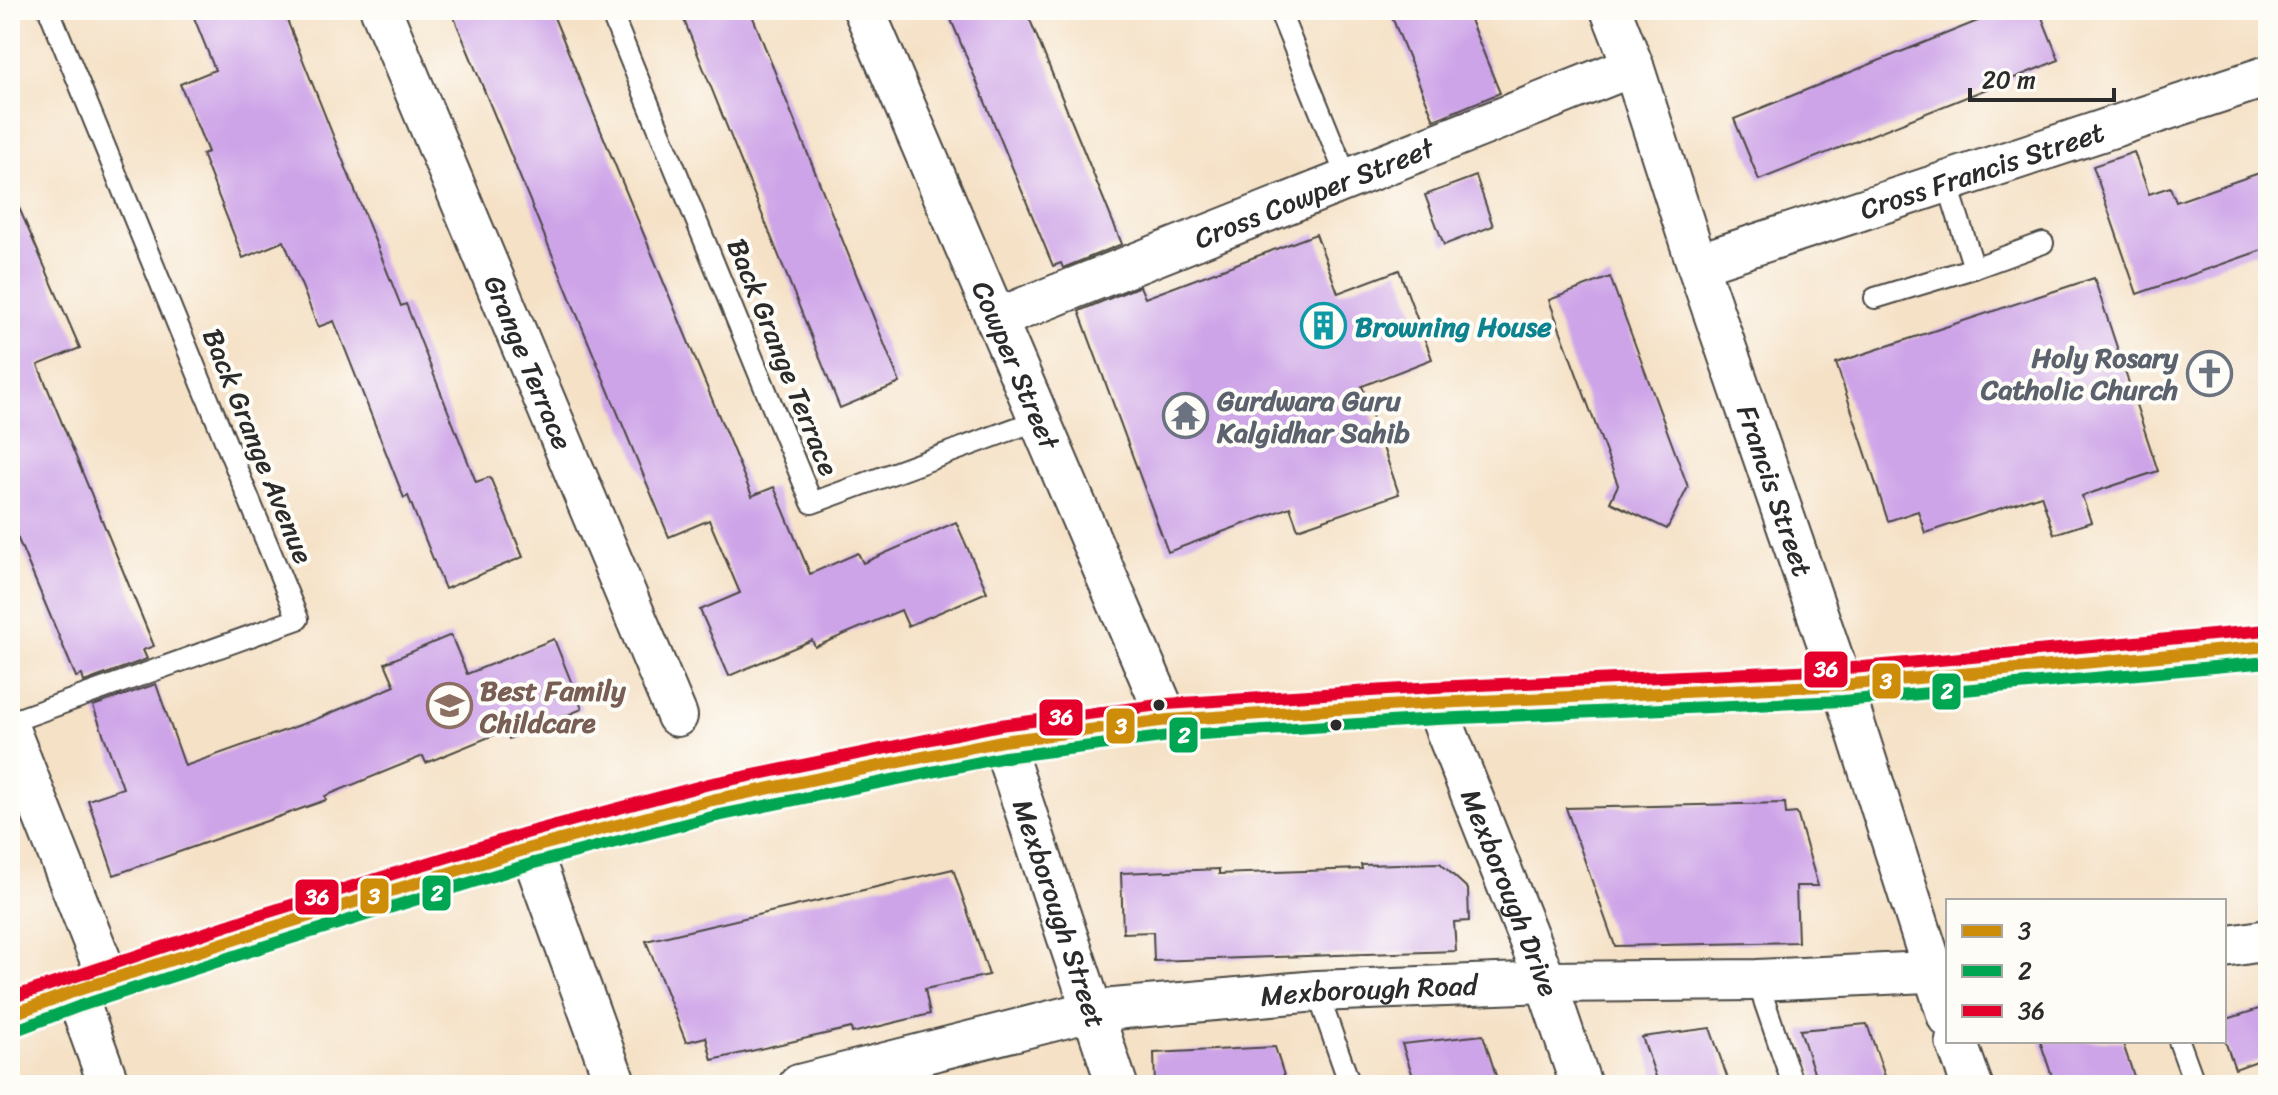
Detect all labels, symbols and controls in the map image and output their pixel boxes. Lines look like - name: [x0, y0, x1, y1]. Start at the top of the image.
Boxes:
- scale bar: [1970, 52, 2114, 102]
- text: 20 m: [1982, 59, 2036, 101]
- street label: Cross Francis Street: [1853, 107, 2111, 233]
- street label: Cross Cowper Street: [1187, 122, 1443, 262]
- street label: Back Grange Terrace: [713, 231, 853, 483]
- street label: Grange Terrace: [470, 267, 587, 457]
- street label: Cowper Street: [958, 273, 1074, 459]
- building icon: Browning House: [1300, 302, 1348, 350]
- place label: Browning House: [1355, 302, 1552, 351]
- street label: Back Grange Avenue: [188, 321, 328, 571]
- place label: Holy Rosary Catholic Church: [1980, 333, 2179, 414]
- church icon: Holy Rosary Catholic Church: [2185, 349, 2233, 397]
- place label: Gurdwara Guru Kalgidhar Sahib: [1216, 376, 1410, 457]
- temple icon: Gurdwara Guru Kalgidhar Sahib: [1162, 392, 1210, 440]
- street label: Francis Street: [1723, 398, 1827, 583]
- line badge: 36: [1803, 650, 1849, 689]
- text: 36: [1813, 650, 1838, 689]
- line badge: 3: [1871, 662, 1902, 700]
- text: 3: [1879, 662, 1892, 701]
- place label: Best Family Childcare: [479, 666, 627, 747]
- line badge: 2: [1931, 672, 1962, 711]
- text: 2: [1940, 672, 1954, 711]
- school or university icon: Best Family Childcare: [425, 682, 473, 730]
- unlabelled marker: [1151, 697, 1167, 713]
- line badge: 36: [1038, 698, 1084, 737]
- text: 36: [1048, 698, 1073, 737]
- line badge: 3: [1105, 707, 1136, 745]
- text: 3: [1114, 707, 1127, 746]
- line badge: 2: [1168, 716, 1199, 754]
- text: 2: [1177, 716, 1191, 755]
- unlabelled marker: [1328, 717, 1344, 733]
- street label: Mexborough Drive: [1447, 781, 1574, 1003]
- street label: Mexborough Street: [999, 793, 1121, 1035]
- line badge: 2: [421, 874, 452, 912]
- text: 2: [430, 874, 444, 913]
- line badge: 3: [359, 877, 390, 915]
- text: 3: [367, 877, 380, 916]
- line badge: 36: [294, 878, 340, 916]
- text: 36: [304, 878, 329, 917]
- legend: [1946, 899, 2226, 1043]
- text: 3: [2018, 910, 2031, 952]
- text: 2: [2018, 950, 2032, 992]
- street label: Mexborough Road: [1258, 960, 1481, 1020]
- text: 36: [2018, 990, 2045, 1032]

